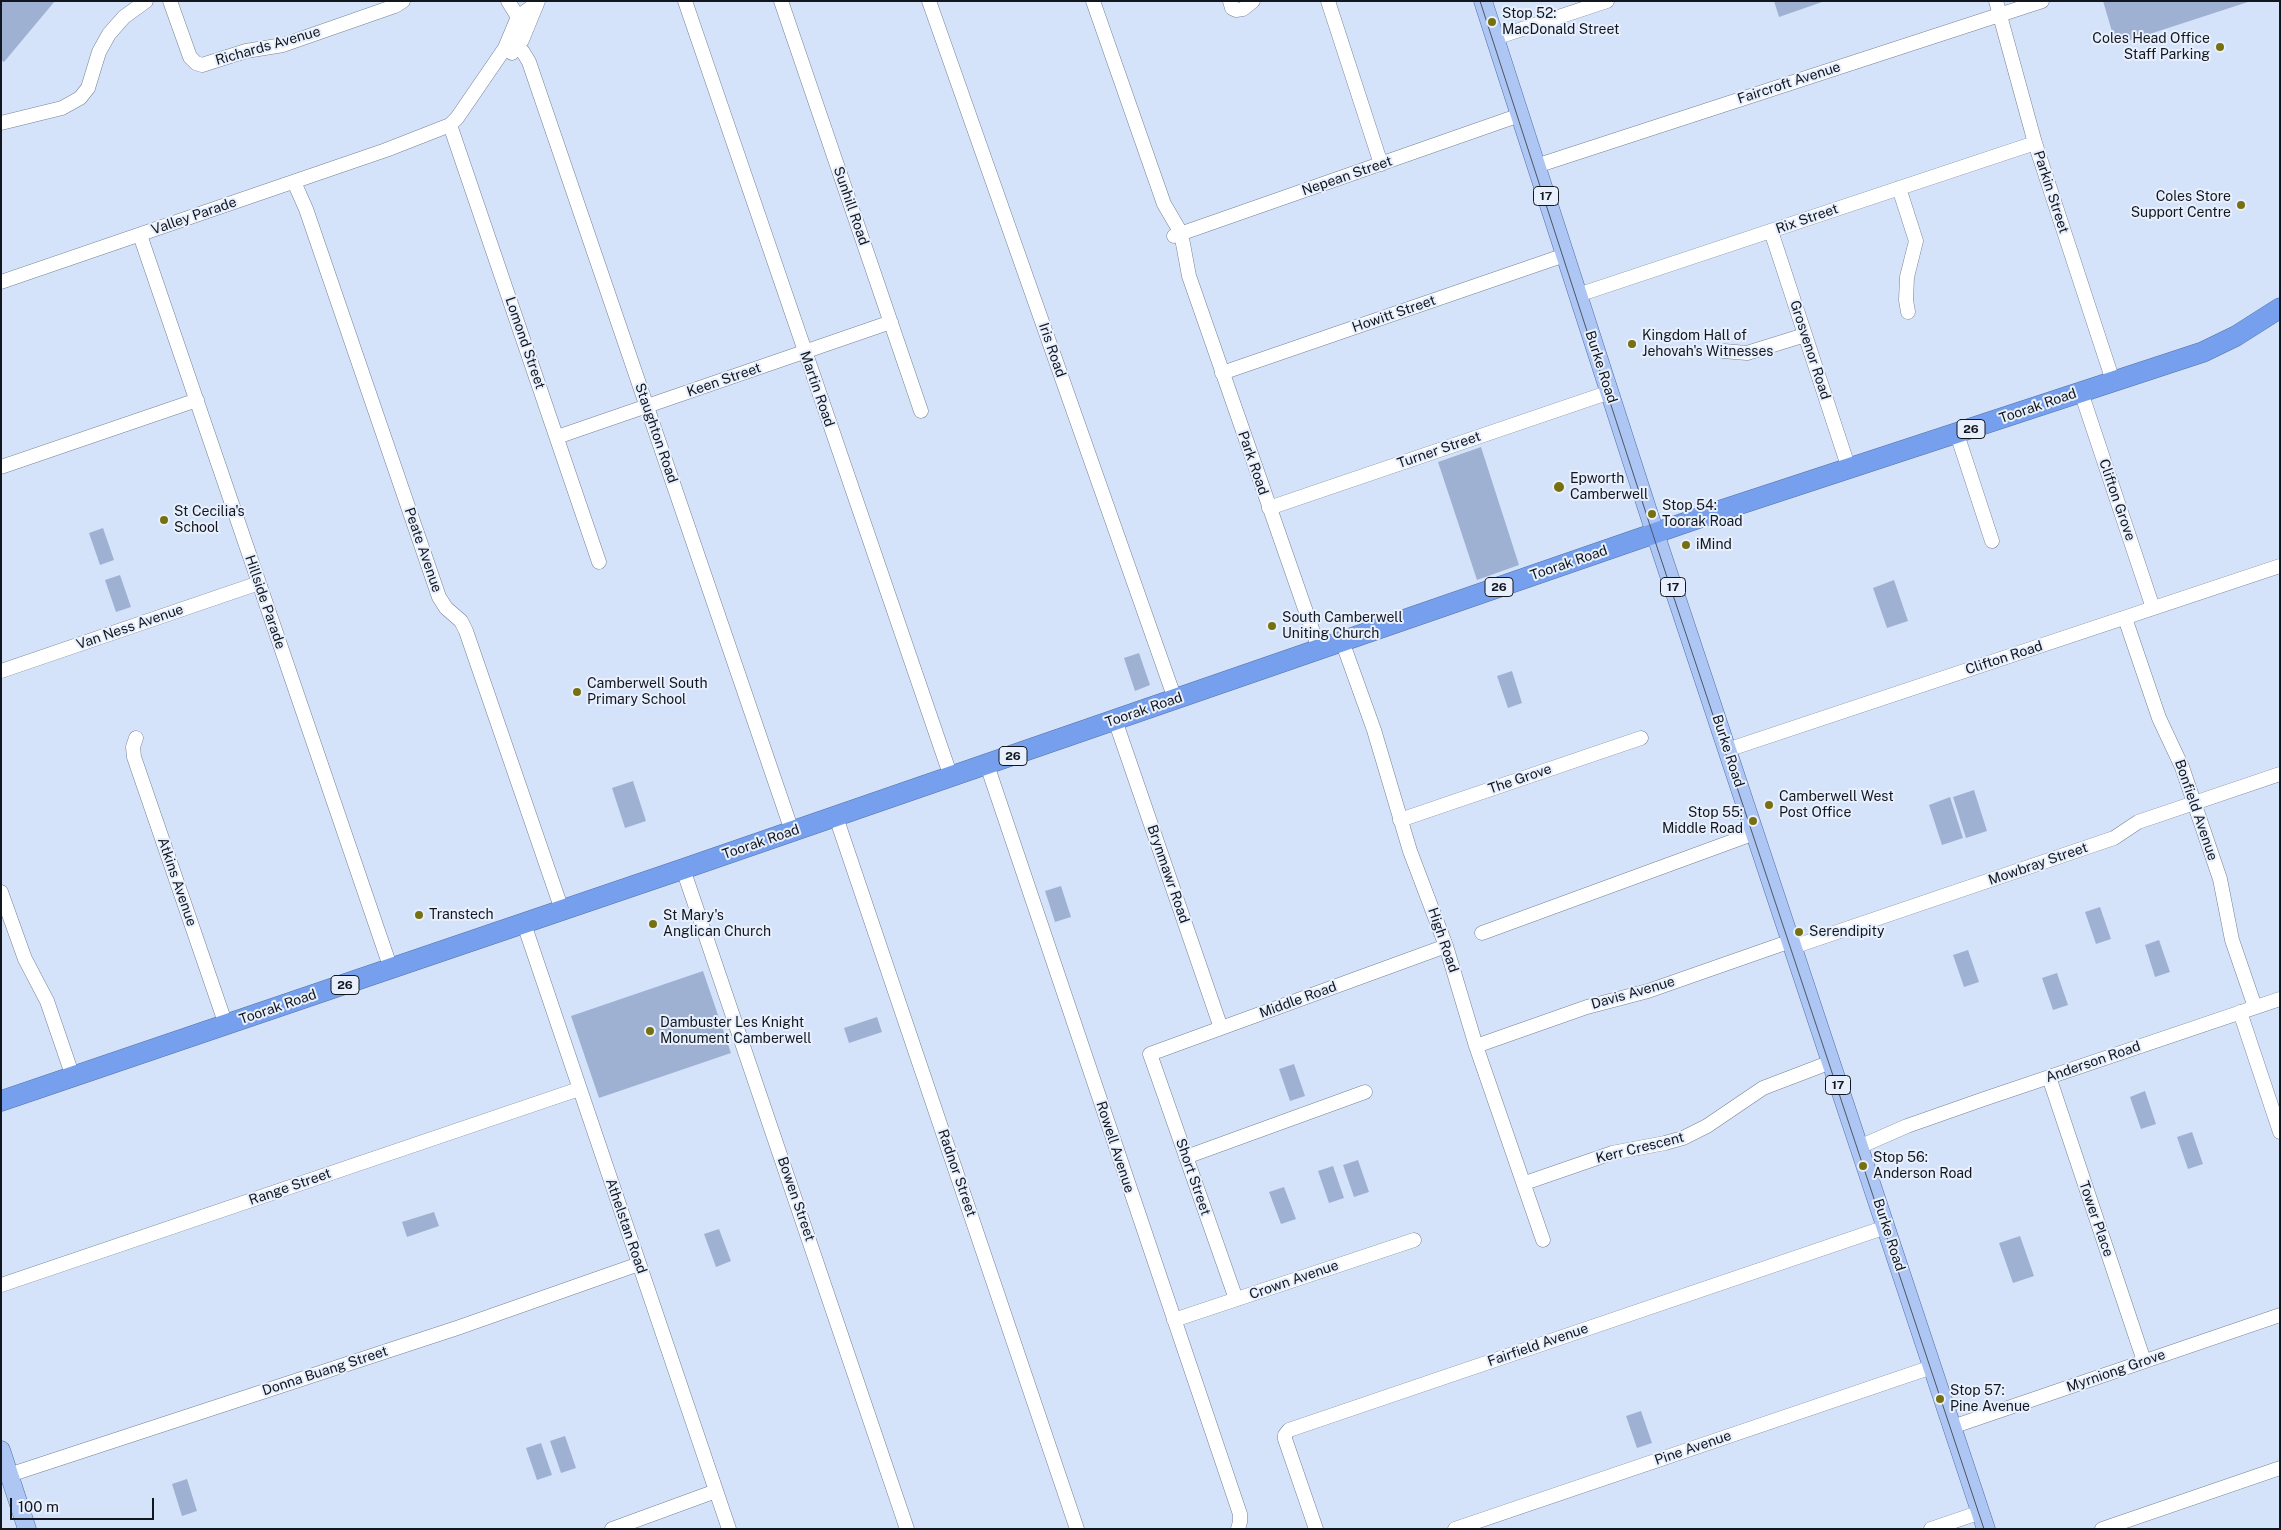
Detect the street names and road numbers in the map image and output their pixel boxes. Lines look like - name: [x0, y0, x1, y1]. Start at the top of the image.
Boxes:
- street label: Richards Avenue: [214, 23, 322, 69]
- street label: Faircroft Avenue: [1735, 58, 1843, 108]
- street label: Parkin Street: [2030, 149, 2072, 235]
- street label: Nepean Street: [1300, 153, 1394, 199]
- street label: Sunhill Road: [830, 164, 872, 248]
- road number: 17: [1534, 187, 1558, 206]
- street label: Valley Parade: [149, 194, 239, 238]
- street label: Rix Street: [1774, 200, 1840, 238]
- street label: Howitt Street: [1350, 292, 1438, 336]
- street label: Lomond Street: [501, 295, 549, 391]
- street label: Grosvenor Road: [1786, 298, 1834, 402]
- street label: Iris Road: [1035, 321, 1069, 379]
- street label: Burke Road: [1581, 329, 1621, 405]
- street label: Martin Road: [796, 349, 838, 429]
- street label: Keen Street: [685, 359, 763, 401]
- street label: Staughton Road: [631, 381, 681, 485]
- street label: Toorak Road: [1997, 385, 2079, 427]
- road number: 26: [1957, 419, 1985, 438]
- street label: Turner Street: [1395, 428, 1483, 472]
- street label: Park Road: [1234, 429, 1272, 497]
- street label: Clifton Grove: [2095, 457, 2139, 543]
- street label: Peate Avenue: [401, 505, 445, 595]
- street label: Toorak Road: [1528, 542, 1610, 584]
- street label: Hillside Parade: [241, 553, 289, 651]
- road number: 26: [1485, 578, 1513, 596]
- road number: 17: [1660, 578, 1686, 596]
- street label: Van Ness Avenue: [74, 601, 186, 653]
- street label: Clifton Road: [1963, 638, 2045, 678]
- street label: Toorak Road: [1103, 689, 1185, 731]
- street label: Burke Road: [1708, 713, 1748, 789]
- road number: 26: [999, 746, 1027, 766]
- street label: Bonfield Avenue: [2171, 757, 2221, 863]
- street label: The Grove: [1486, 760, 1554, 798]
- street label: Toorak Road: [720, 821, 802, 863]
- street label: Brynmawr Road: [1143, 822, 1193, 926]
- street label: Atkins Avenue: [154, 835, 200, 929]
- street label: Mowbray Street: [1986, 839, 2090, 889]
- street label: High Road: [1424, 905, 1462, 975]
- street label: Davis Avenue: [1589, 973, 1677, 1013]
- road number: 26: [331, 976, 359, 994]
- street label: Middle Road: [1257, 978, 1339, 1022]
- street label: Toorak Road: [237, 986, 319, 1028]
- street label: Anderson Road: [2043, 1038, 2143, 1086]
- road number: 17: [1826, 1076, 1850, 1094]
- street label: Rowell Avenue: [1092, 1099, 1138, 1195]
- street label: Radnor Street: [934, 1127, 980, 1219]
- street label: Kerr Crescent: [1594, 1129, 1686, 1167]
- street label: Short Street: [1172, 1136, 1214, 1218]
- street label: Bowen Street: [774, 1155, 818, 1243]
- street label: Range Street: [247, 1165, 333, 1209]
- street label: Athelstan Road: [602, 1176, 650, 1276]
- street label: Tower Place: [2075, 1179, 2117, 1259]
- street label: Burke Road: [1869, 1197, 1909, 1273]
- street label: Crown Avenue: [1247, 1257, 1341, 1303]
- street label: Fairfield Avenue: [1485, 1320, 1591, 1370]
- street label: Donna Buang Street: [260, 1343, 390, 1399]
- street label: Myrniong Grove: [2064, 1346, 2168, 1396]
- street label: Pine Avenue: [1652, 1427, 1734, 1469]

